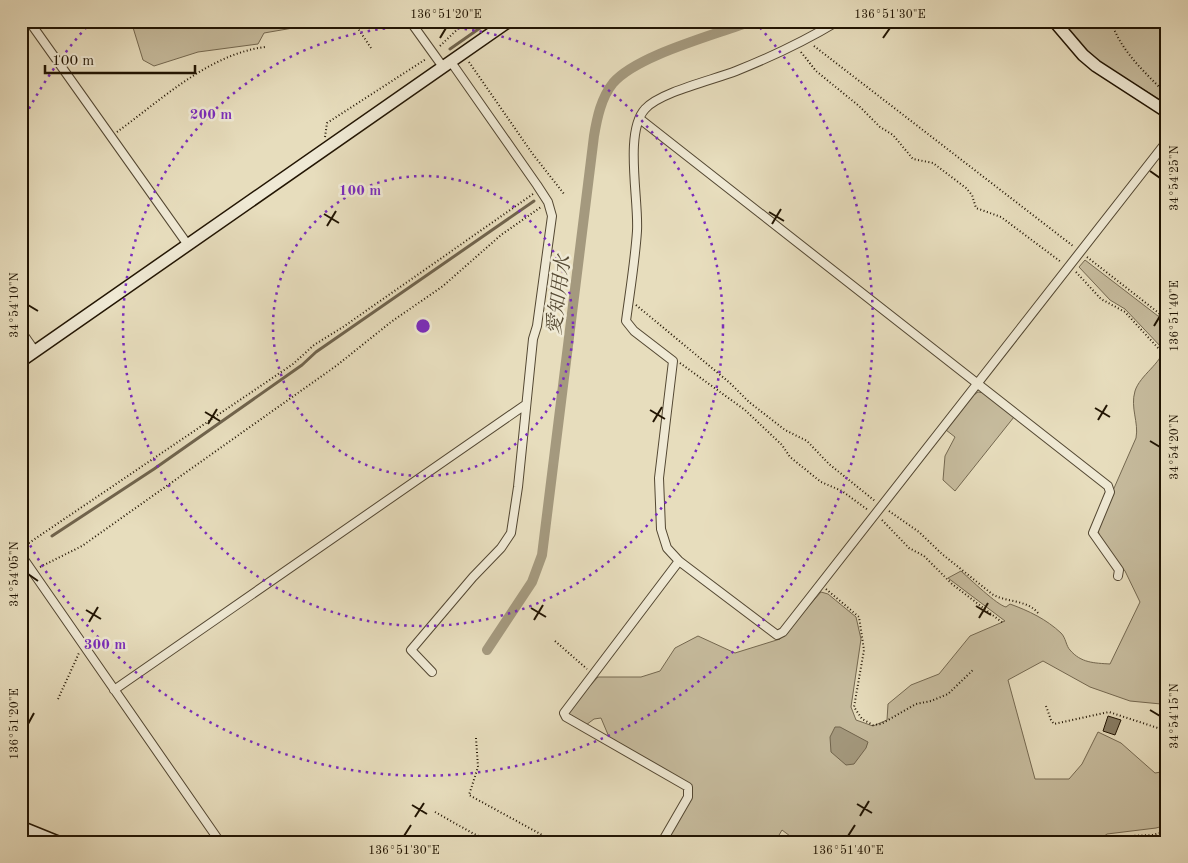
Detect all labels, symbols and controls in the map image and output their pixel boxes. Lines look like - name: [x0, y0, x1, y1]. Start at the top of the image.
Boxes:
- text: 136°51'20"E: [410, 8, 482, 21]
- text: 136°51'30"E: [854, 8, 926, 21]
- scale bar: [45, 42, 195, 74]
- text: 100 m: [52, 54, 94, 69]
- text: 200 m: [190, 108, 232, 123]
- text: 34°54'25"N: [1168, 145, 1181, 211]
- text: 100 m: [339, 184, 381, 199]
- water label: 愛知用水: [543, 252, 575, 336]
- text: 34°54'10"N: [8, 272, 21, 338]
- text: 136°51'40"E: [1168, 280, 1181, 352]
- centre of rings: [414, 317, 432, 335]
- text: 34°54'20"N: [1168, 414, 1181, 480]
- text: 34°54'05"N: [8, 541, 21, 607]
- text: 300 m: [84, 638, 126, 653]
- text: 34°54'15"N: [1168, 683, 1181, 749]
- text: 136°51'20"E: [8, 688, 21, 760]
- text: 136°51'30"E: [368, 844, 440, 857]
- text: 136°51'40"E: [812, 844, 884, 857]

